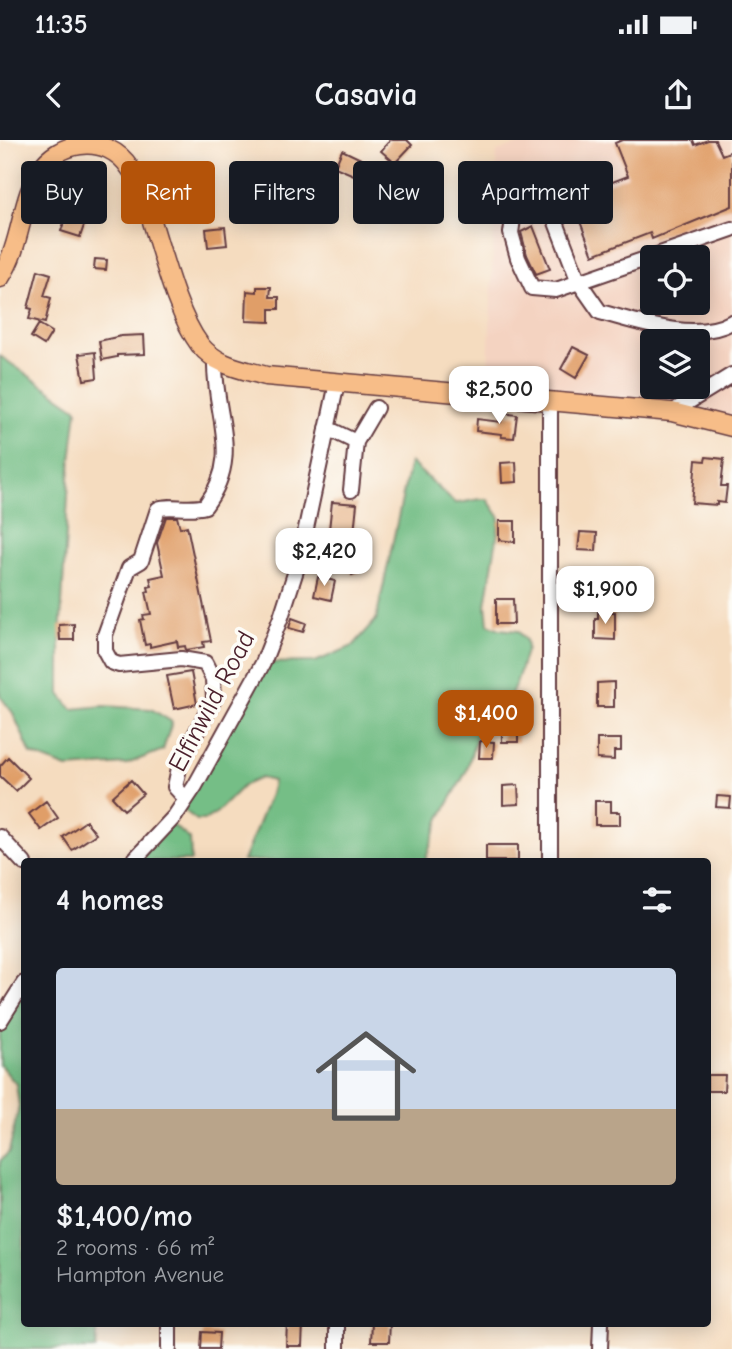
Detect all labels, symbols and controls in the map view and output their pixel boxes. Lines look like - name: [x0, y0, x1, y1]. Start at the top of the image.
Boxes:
- text: 11:35: [35, 10, 87, 40]
- icon: back: [35, 76, 73, 114]
- text: Casavia: [315, 76, 417, 113]
- icon: share: [659, 76, 697, 114]
- chip: Buy: [21, 161, 107, 224]
- chip: Rent: [121, 161, 215, 224]
- chip: Filters: [229, 161, 339, 224]
- chip: New: [353, 161, 444, 224]
- chip: Apartment: [458, 161, 613, 224]
- map controls: [640, 245, 710, 399]
- button: locate: [640, 245, 710, 315]
- button: layers: [640, 329, 710, 399]
- pin: $2,500: [442, 366, 556, 426]
- text: $2,500: [465, 375, 533, 402]
- pin: $2,420: [267, 528, 381, 588]
- text: $2,420: [291, 537, 357, 564]
- pin: $1,900: [548, 566, 662, 626]
- text: $1,900: [572, 575, 638, 602]
- street label: Elfinwild Road: [162, 626, 261, 777]
- pin: $1,400: [429, 690, 543, 750]
- text: $1,400: [454, 699, 518, 726]
- icon: filters: [638, 881, 676, 919]
- text: 4 homes: [56, 883, 163, 918]
- icon: home: [303, 1013, 429, 1139]
- text: $1,400/mo: [56, 1199, 193, 1234]
- text: 2 rooms · 66 m²: [56, 1234, 214, 1261]
- text: Hampton Avenue: [56, 1261, 224, 1288]

